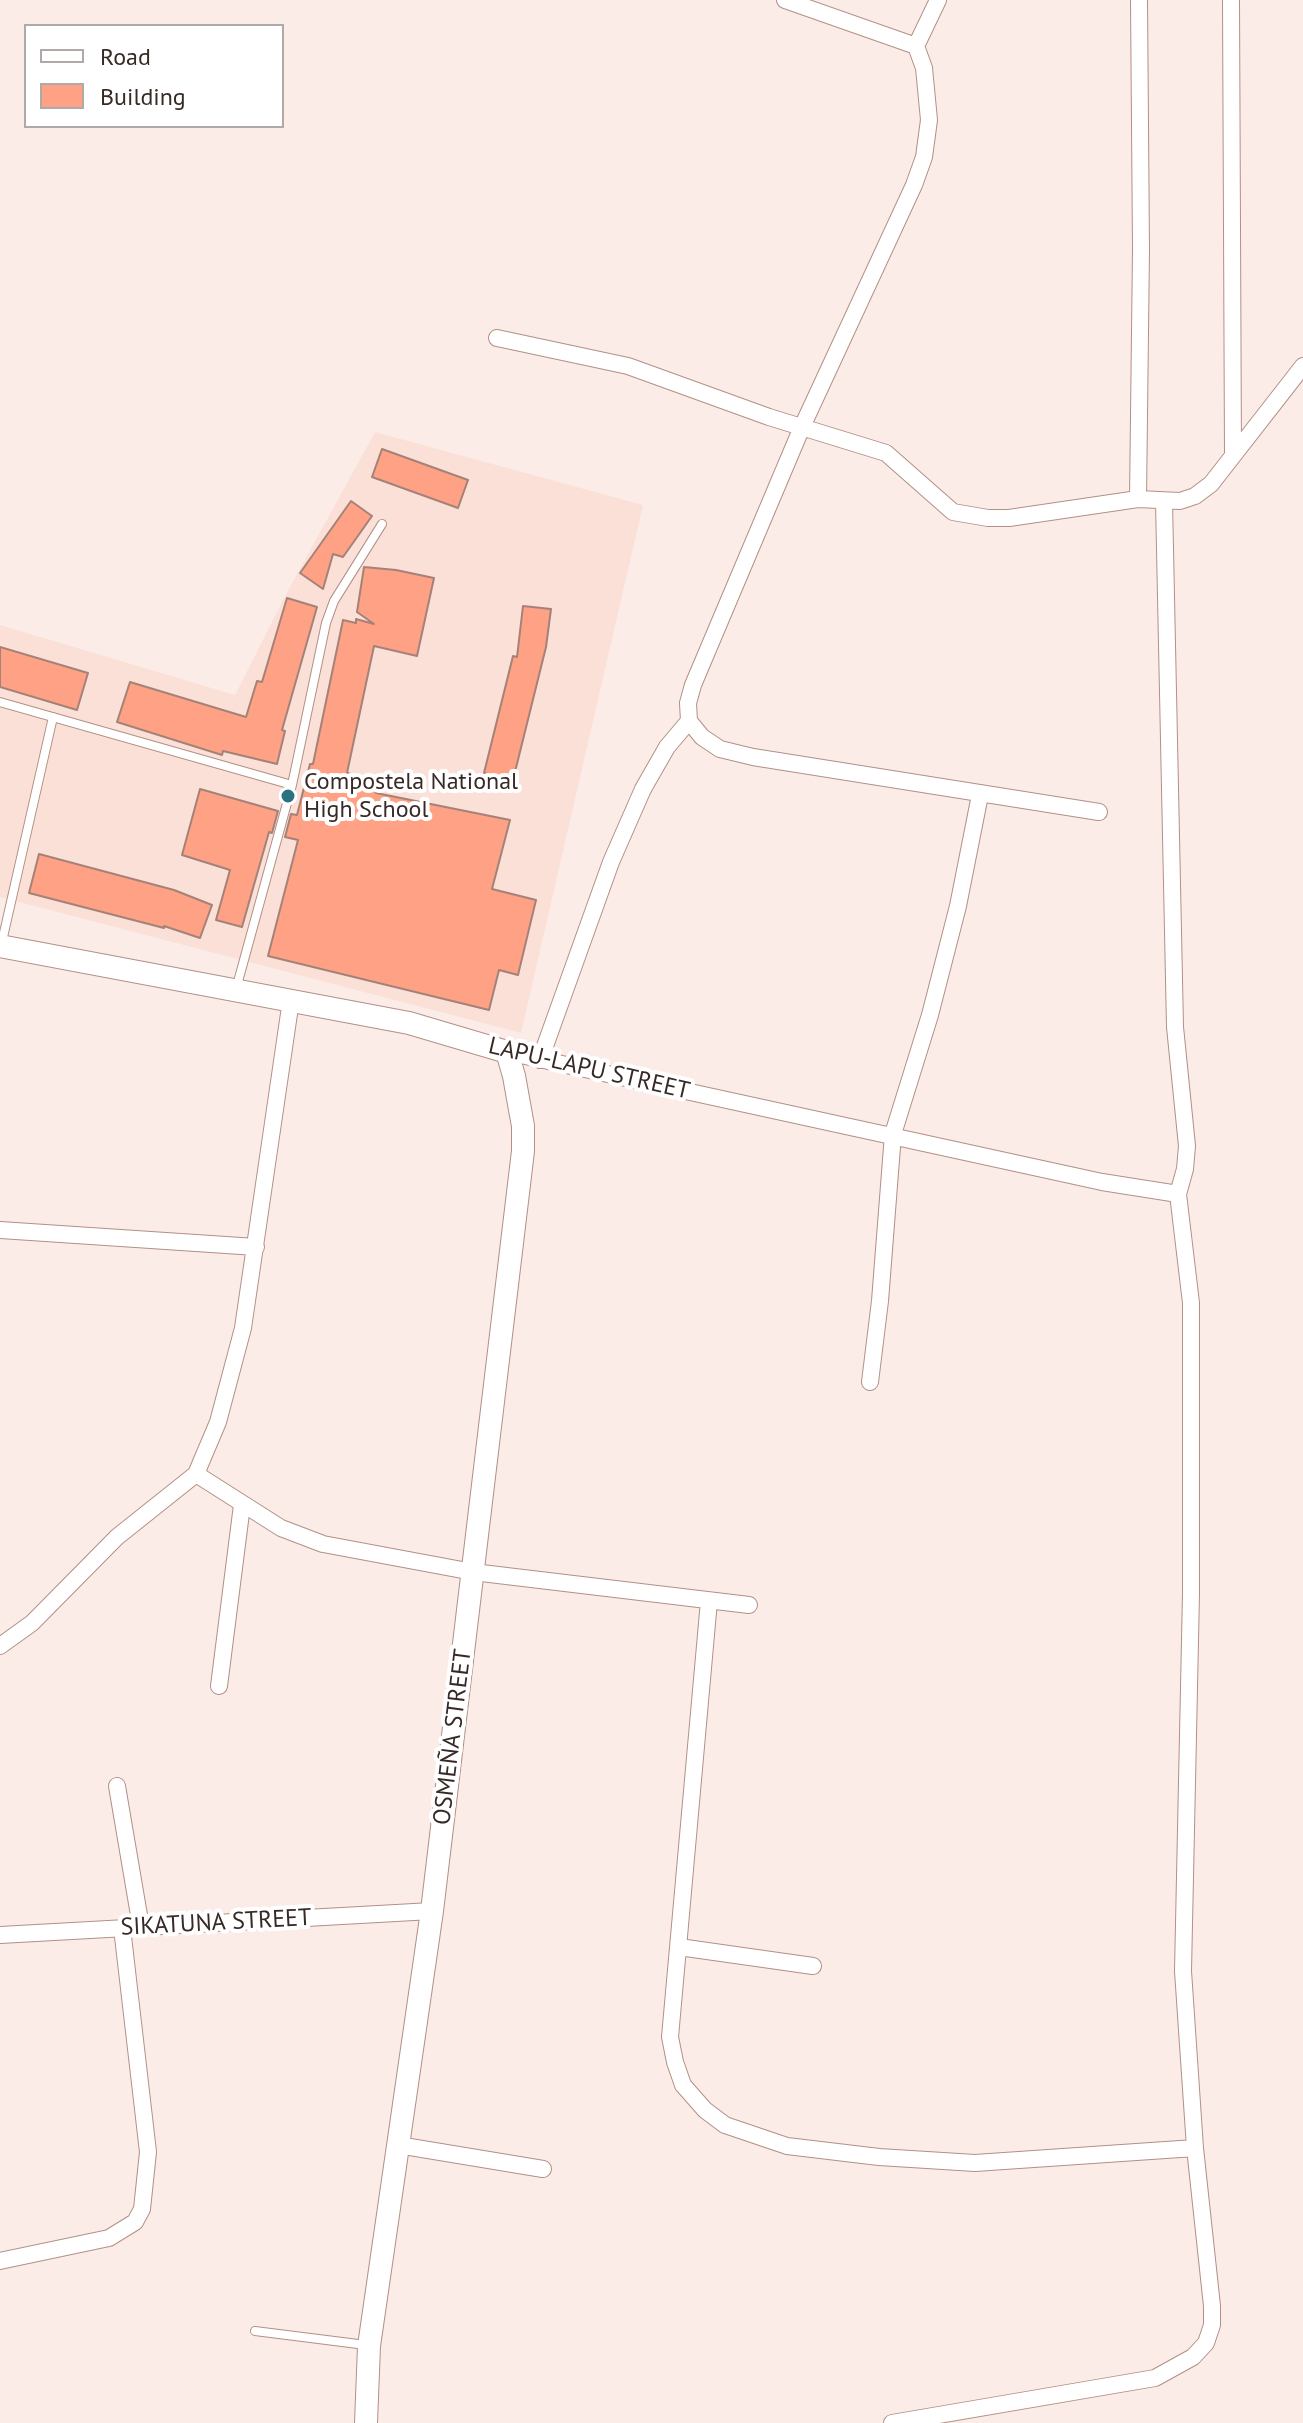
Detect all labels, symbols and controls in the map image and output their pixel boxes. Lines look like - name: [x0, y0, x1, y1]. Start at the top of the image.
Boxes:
- legend: [24, 24, 284, 128]
- text: Road: [100, 41, 151, 72]
- text: Building: [100, 81, 186, 112]
- place label: Compostela National High School: [304, 768, 518, 824]
- marker: Compostela National High School: [279, 787, 297, 805]
- street label: LAPU-LAPU STREET: [486, 1032, 692, 1106]
- street label: OSMEÑA STREET: [428, 1647, 478, 1827]
- street label: SIKATUNA STREET: [120, 1904, 312, 1942]

